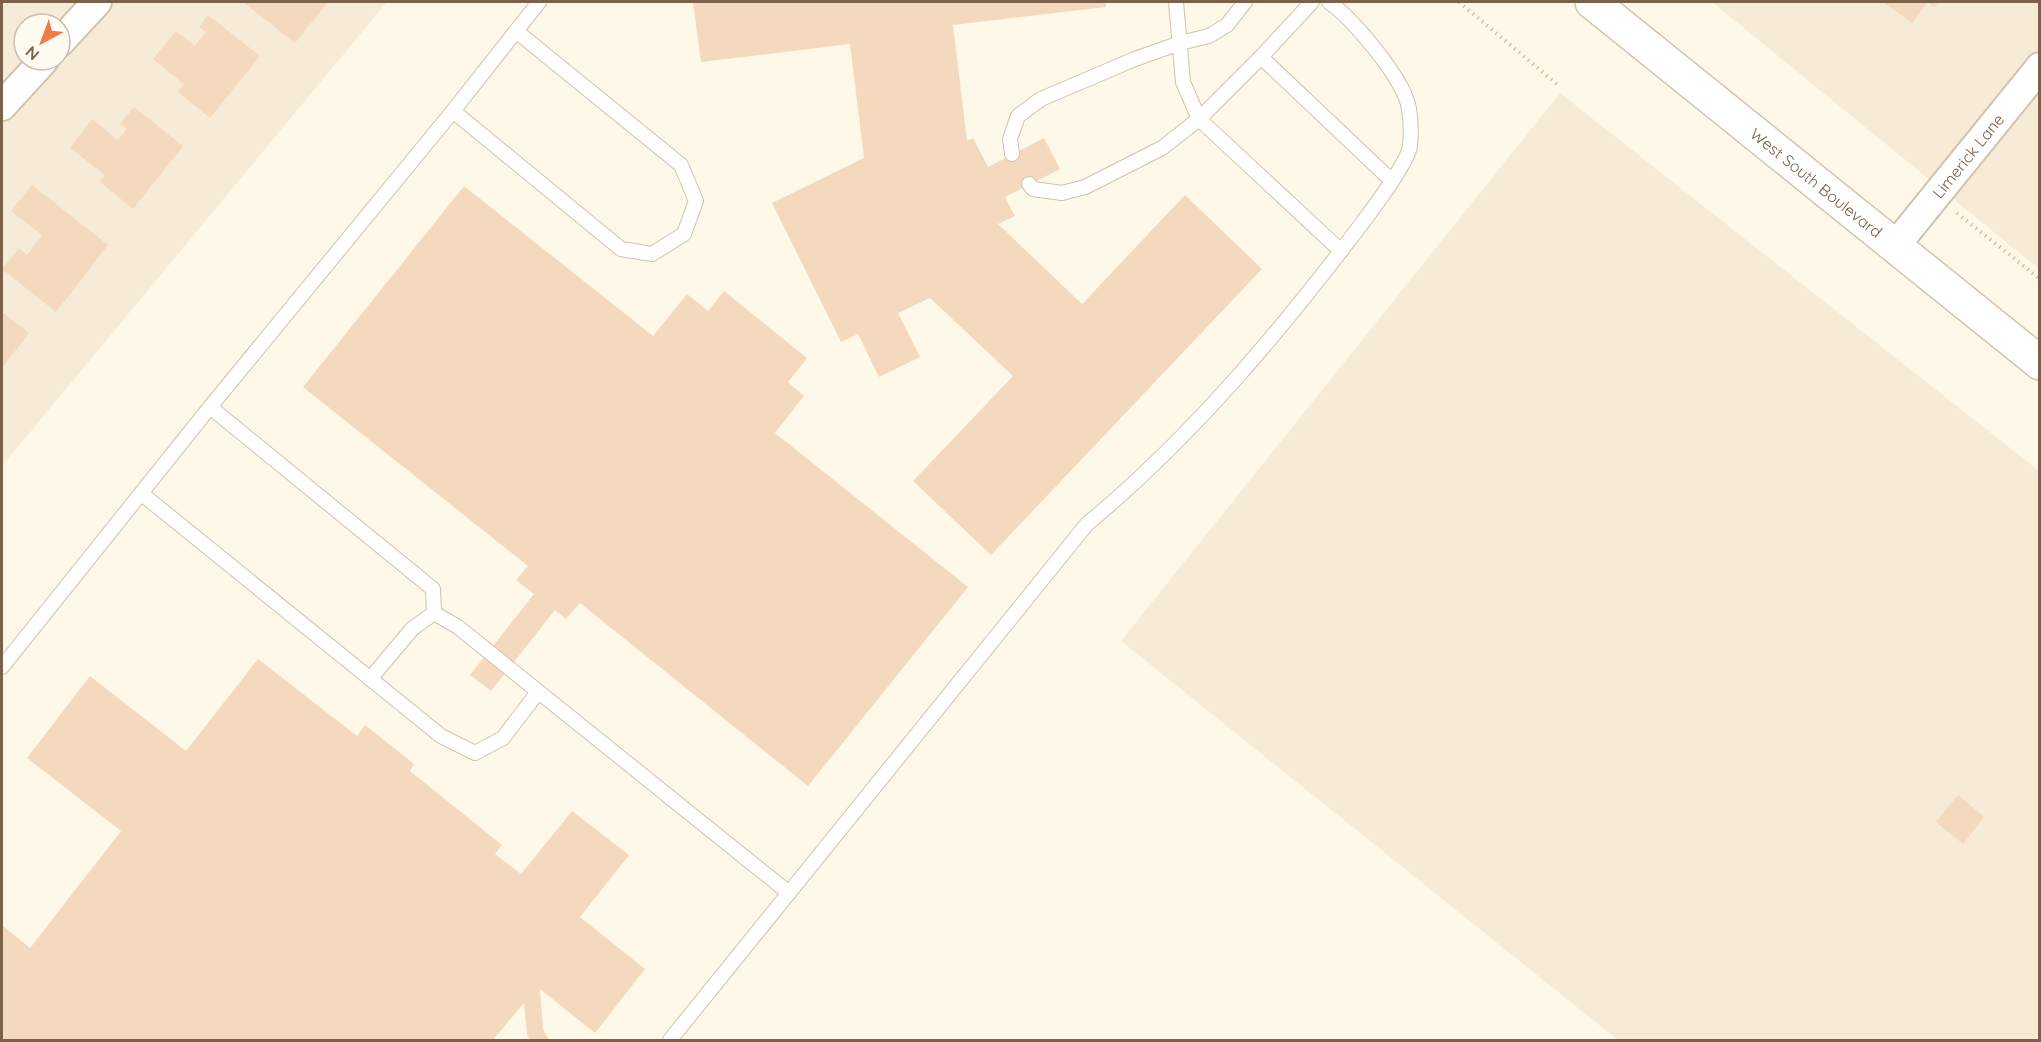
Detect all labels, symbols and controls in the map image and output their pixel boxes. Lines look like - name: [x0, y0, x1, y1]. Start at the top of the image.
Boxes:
- north arrow: [12, 12, 72, 72]
- text: N: [21, 42, 43, 65]
- street label: Limerick Lane: [1928, 110, 2008, 202]
- street label: West South Boulevard: [1746, 124, 1886, 242]

